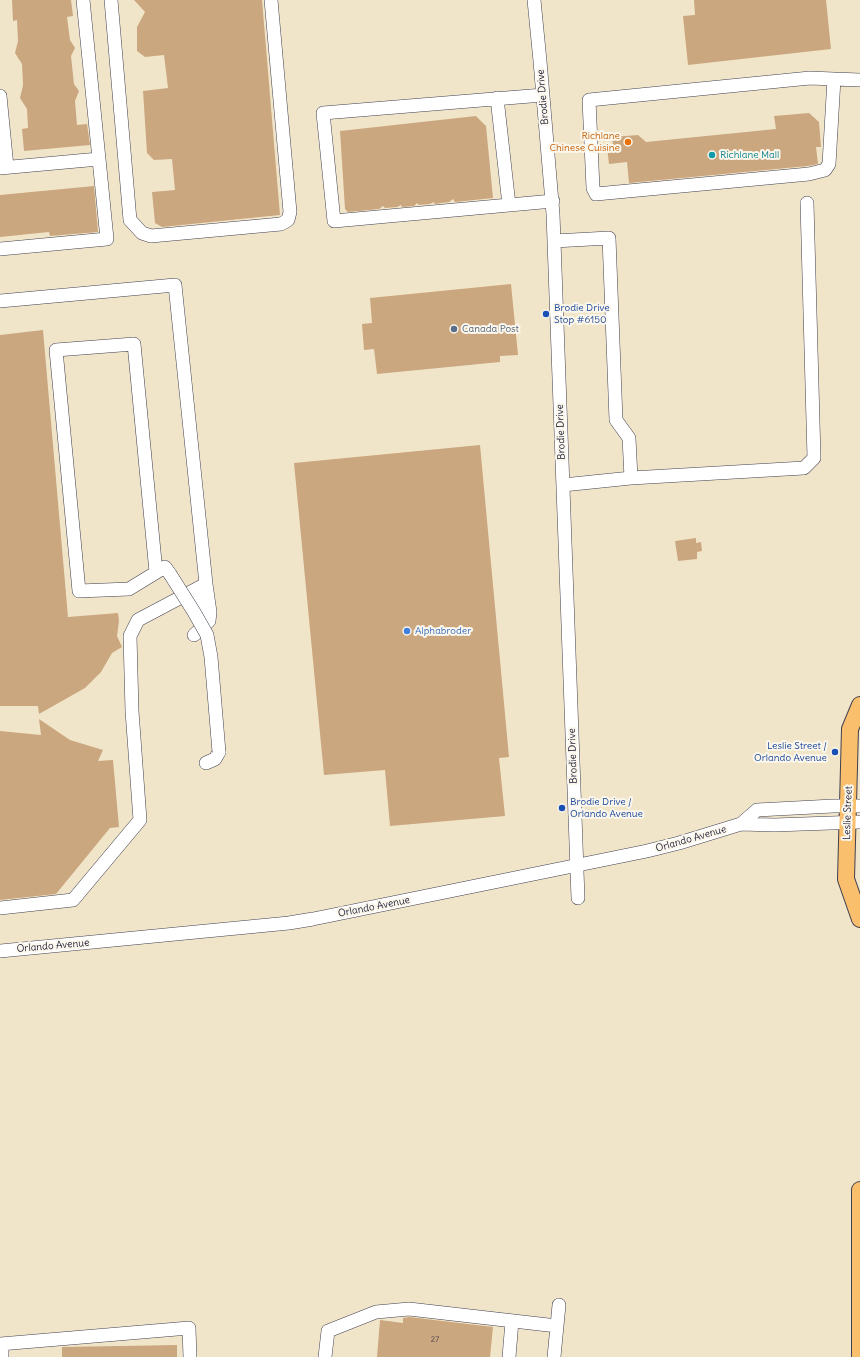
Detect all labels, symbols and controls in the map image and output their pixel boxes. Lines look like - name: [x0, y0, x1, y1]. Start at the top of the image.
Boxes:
- street label: Brodie Drive: [535, 69, 551, 125]
- place label: Richlane Chinese Cuisine: [549, 130, 620, 154]
- marker: Richlane Chinese Cuisine: [623, 137, 633, 147]
- place label: Richlane Mall: [720, 149, 779, 161]
- marker: Richlane Mall: [707, 150, 717, 160]
- place label: Brodie Drive Stop #6150: [554, 302, 610, 326]
- marker: Brodie Drive Stop #6150: [541, 309, 551, 319]
- place label: Canada Post: [462, 323, 519, 335]
- marker: Canada Post: [449, 324, 459, 334]
- street label: Brodie Drive: [554, 404, 568, 460]
- place label: Alphabroder: [415, 625, 471, 637]
- marker: Alphabroder: [402, 626, 412, 636]
- street label: Brodie Drive: [566, 728, 580, 784]
- place label: Leslie Street / Orlando Avenue: [754, 740, 827, 764]
- marker: Leslie Street / Orlando Avenue: [830, 747, 840, 757]
- street label: Leslie Street: [841, 786, 855, 840]
- place label: Brodie Drive / Orlando Avenue: [570, 796, 643, 820]
- marker: Brodie Drive / Orlando Avenue: [557, 803, 567, 813]
- street label: Orlando Avenue: [654, 823, 728, 855]
- street label: Orlando Avenue: [337, 894, 411, 920]
- street label: Orlando Avenue: [16, 937, 90, 955]
- house number: 27: [431, 1335, 439, 1345]

